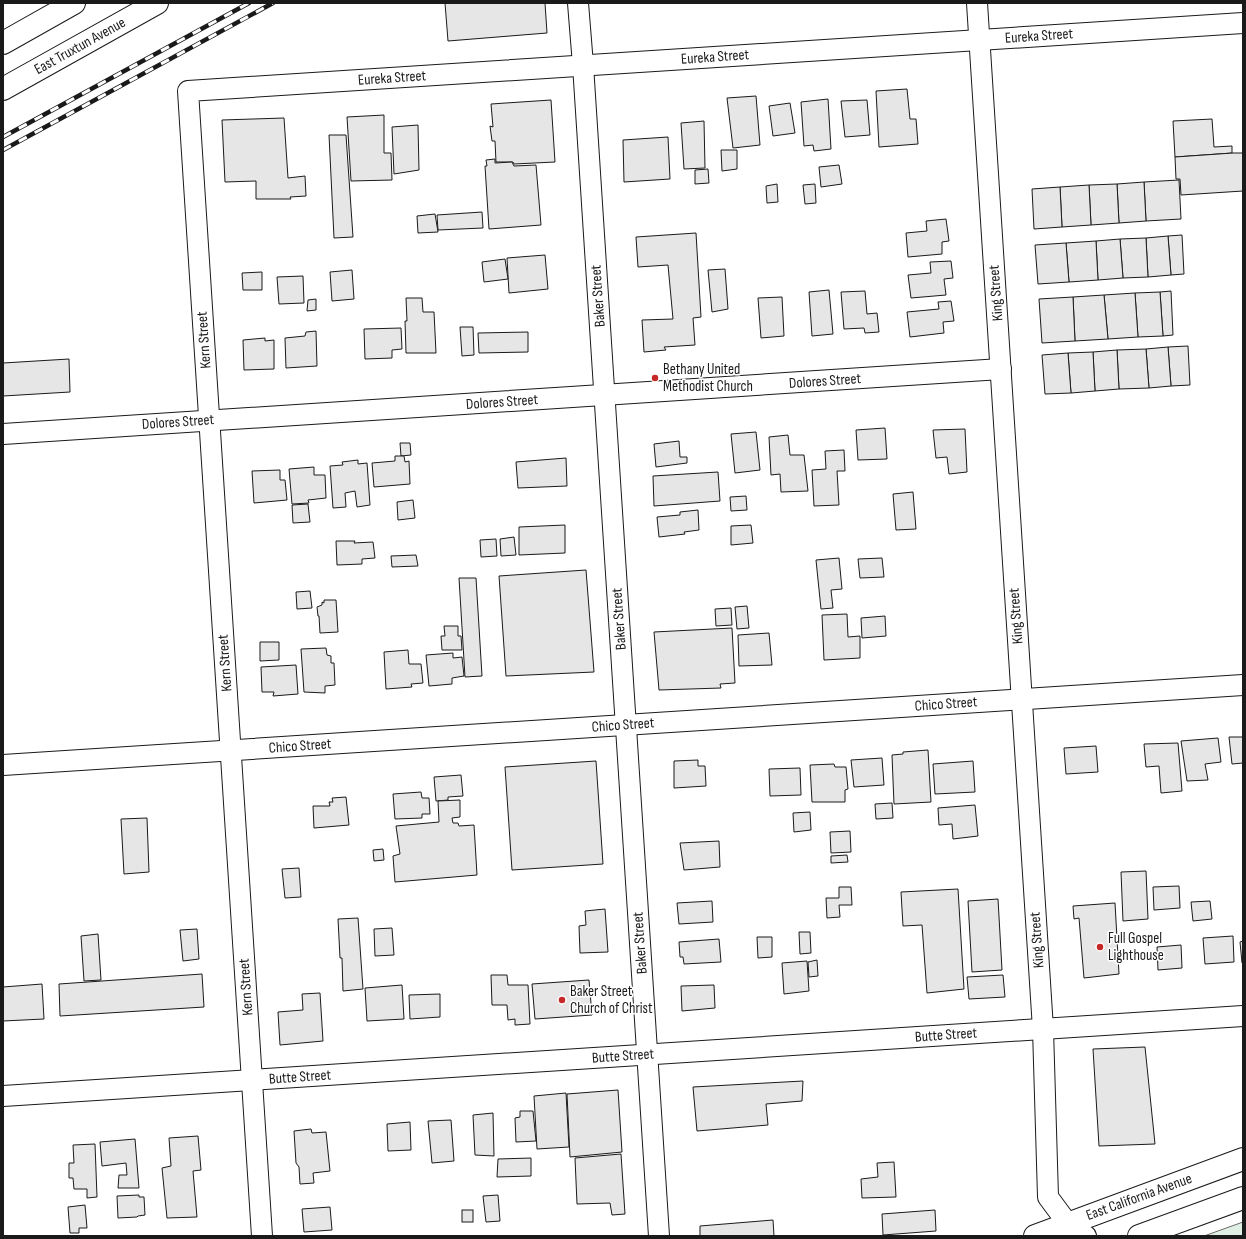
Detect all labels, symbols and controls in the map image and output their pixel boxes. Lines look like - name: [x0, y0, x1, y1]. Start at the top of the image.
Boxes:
- street label: East Truxtun Avenue: [31, 13, 129, 79]
- street label: Eureka Street: [1004, 24, 1074, 48]
- street label: Eureka Street: [680, 45, 750, 69]
- street label: Eureka Street: [357, 66, 427, 90]
- street label: Baker Street: [586, 264, 610, 328]
- street label: King Street: [985, 264, 1007, 322]
- street label: Kern Street: [192, 310, 215, 369]
- place label: Bethany United Methodist Church: [663, 360, 753, 396]
- street label: Dolores Street: [788, 369, 862, 393]
- marker: Bethany United Methodist Church: [650, 373, 660, 383]
- street label: Dolores Street: [465, 390, 539, 414]
- street label: Dolores Street: [141, 410, 215, 434]
- street label: Baker Street: [607, 587, 631, 651]
- street label: King Street: [1005, 587, 1027, 645]
- street label: Kern Street: [213, 633, 236, 692]
- street label: Chico Street: [914, 692, 978, 716]
- street label: Chico Street: [591, 713, 655, 737]
- street label: Chico Street: [268, 734, 332, 758]
- street label: Baker Street: [628, 911, 652, 975]
- street label: King Street: [1026, 911, 1048, 969]
- place label: Full Gospel Lighthouse: [1108, 929, 1164, 965]
- marker: Full Gospel Lighthouse: [1095, 942, 1105, 952]
- street label: Kern Street: [234, 957, 257, 1016]
- place label: Baker Street Church of Christ: [570, 982, 653, 1018]
- marker: Baker Street Church of Christ: [557, 995, 567, 1005]
- street label: Butte Street: [914, 1023, 978, 1047]
- street label: Butte Street: [591, 1044, 655, 1068]
- street label: Butte Street: [268, 1065, 332, 1089]
- street label: East California Avenue: [1083, 1169, 1195, 1225]

